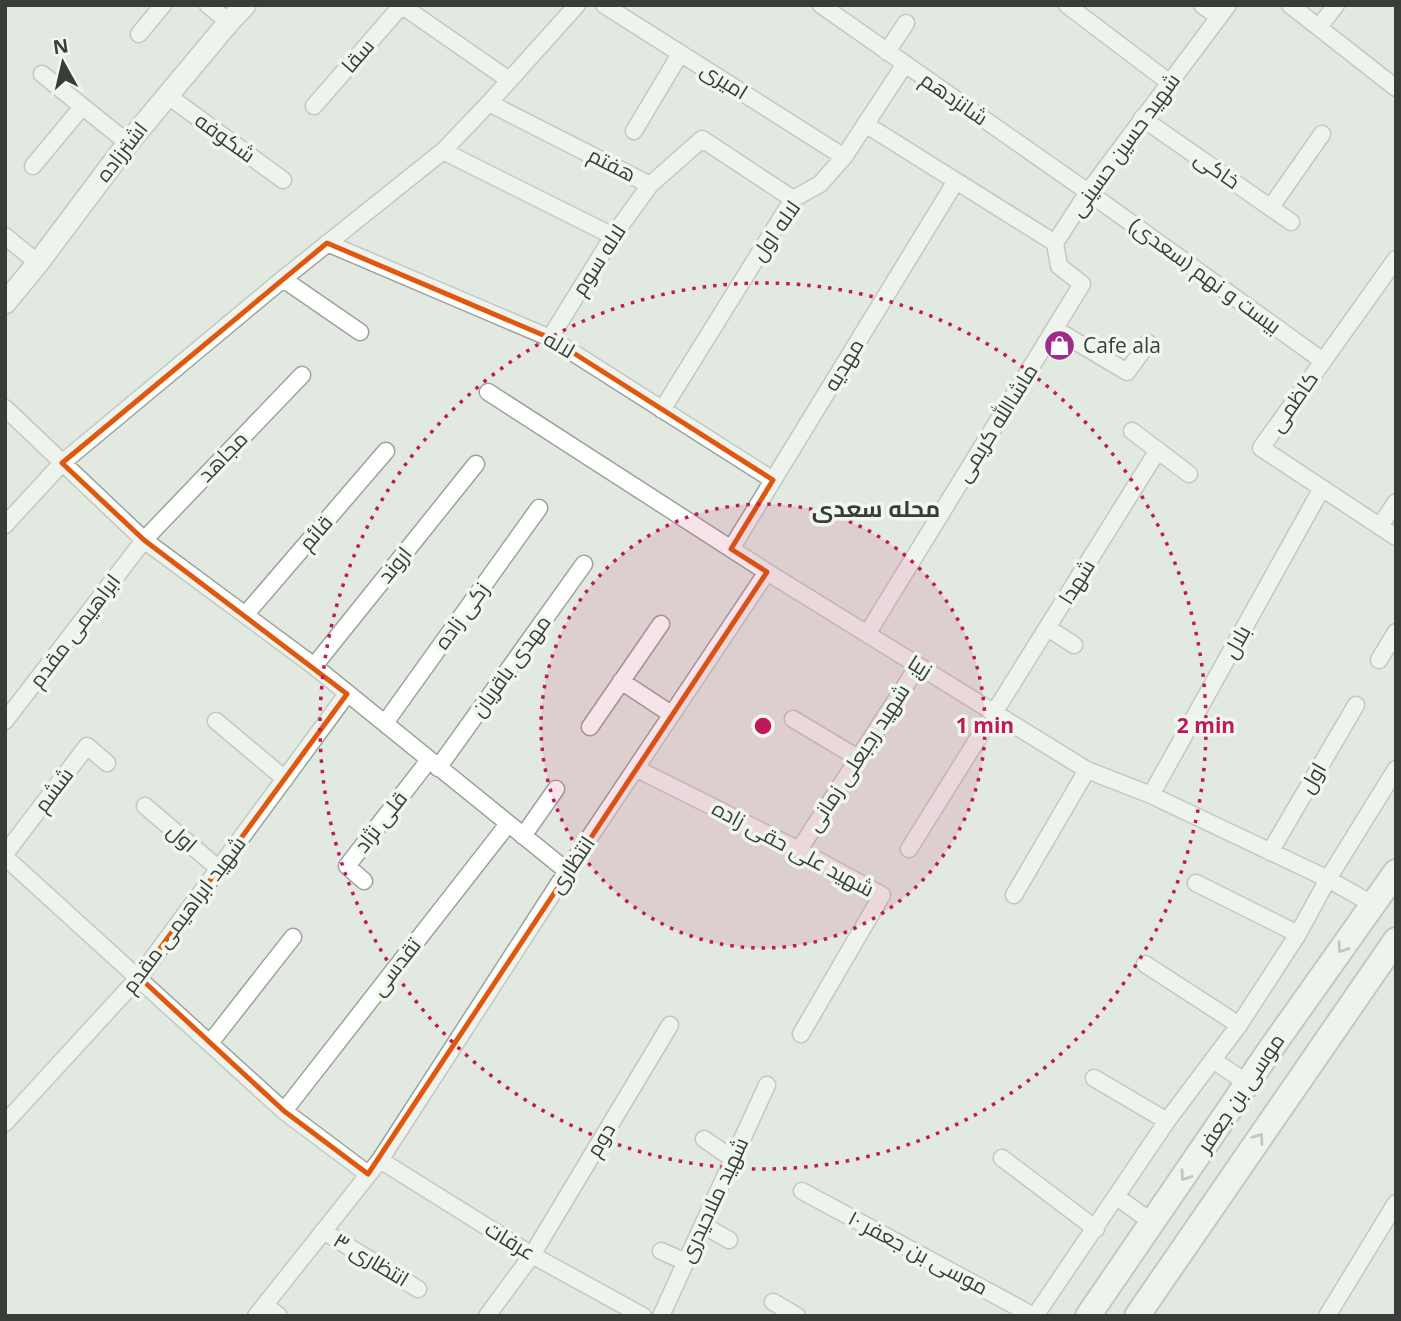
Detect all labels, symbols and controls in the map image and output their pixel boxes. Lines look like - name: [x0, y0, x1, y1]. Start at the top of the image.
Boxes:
- north arrow: [28, 28, 98, 98]
- text: N: [51, 32, 70, 60]
- street label: سقا: [335, 32, 380, 78]
- street label: امیری: [696, 55, 753, 105]
- street label: شانزدهم: [915, 65, 994, 132]
- street label: شهید حسین حسینی: [1063, 67, 1186, 222]
- street label: شکوفه: [190, 106, 261, 169]
- street label: اشترزاده: [89, 116, 154, 187]
- street label: هفتم: [583, 140, 641, 189]
- street label: خاکی: [1189, 144, 1246, 195]
- street label: لاله اول: [744, 195, 806, 266]
- street label: بیست و نهم (سعدی): [1123, 211, 1287, 341]
- street label: لاله سوم: [565, 218, 632, 301]
- street label: لاله: [539, 324, 580, 364]
- shop icon: Cafe ala: [1043, 329, 1077, 363]
- place label: Cafe ala: [1083, 331, 1161, 359]
- street label: مهدیه: [817, 333, 870, 396]
- street label: ماشاالله کریمی: [949, 358, 1044, 487]
- street label: کاظمی: [1262, 366, 1324, 437]
- street label: مجاهد: [191, 425, 253, 488]
- district label: محله سعدی: [812, 492, 940, 524]
- street label: قائم: [292, 509, 339, 557]
- street label: اروند: [371, 540, 418, 589]
- street label: شهدا: [1052, 554, 1101, 609]
- street label: ابراهیمی مقدم: [22, 568, 127, 694]
- street label: زکی زاده: [427, 576, 495, 654]
- street label: مهدی باقریان: [464, 609, 557, 722]
- street label: بلال: [1216, 620, 1257, 663]
- street label: زیبا: [903, 648, 938, 684]
- street label: شهید رجبعلی زمانی: [799, 678, 915, 837]
- text: 1 min: [956, 711, 1014, 739]
- text: 2 min: [1177, 711, 1235, 739]
- centre of rings: [751, 714, 775, 738]
- street label: اول: [1292, 757, 1332, 798]
- street label: ششم: [27, 761, 80, 818]
- street label: قلی نژاد: [347, 785, 413, 858]
- street label: شهید علی حقی زاده: [708, 794, 879, 903]
- street label: اول: [162, 816, 204, 858]
- street label: شهید ابراهیمی مقدم: [115, 830, 252, 999]
- street label: انتظاری: [542, 830, 601, 899]
- street label: تقدسی: [364, 931, 427, 1001]
- one-way arrow: [1338, 940, 1350, 953]
- street label: موسی بن جعفر: [1190, 1028, 1290, 1158]
- street label: دوم: [579, 1117, 622, 1162]
- street label: شهید ملاحیدری: [672, 1132, 754, 1267]
- one-way arrow: [1251, 1133, 1263, 1146]
- one-way arrow: [1180, 1168, 1193, 1181]
- street label: موسی بن جعفر ۱۰: [844, 1203, 993, 1301]
- street label: عرفات: [480, 1214, 541, 1266]
- street label: انتظاری ۳: [329, 1226, 414, 1293]

